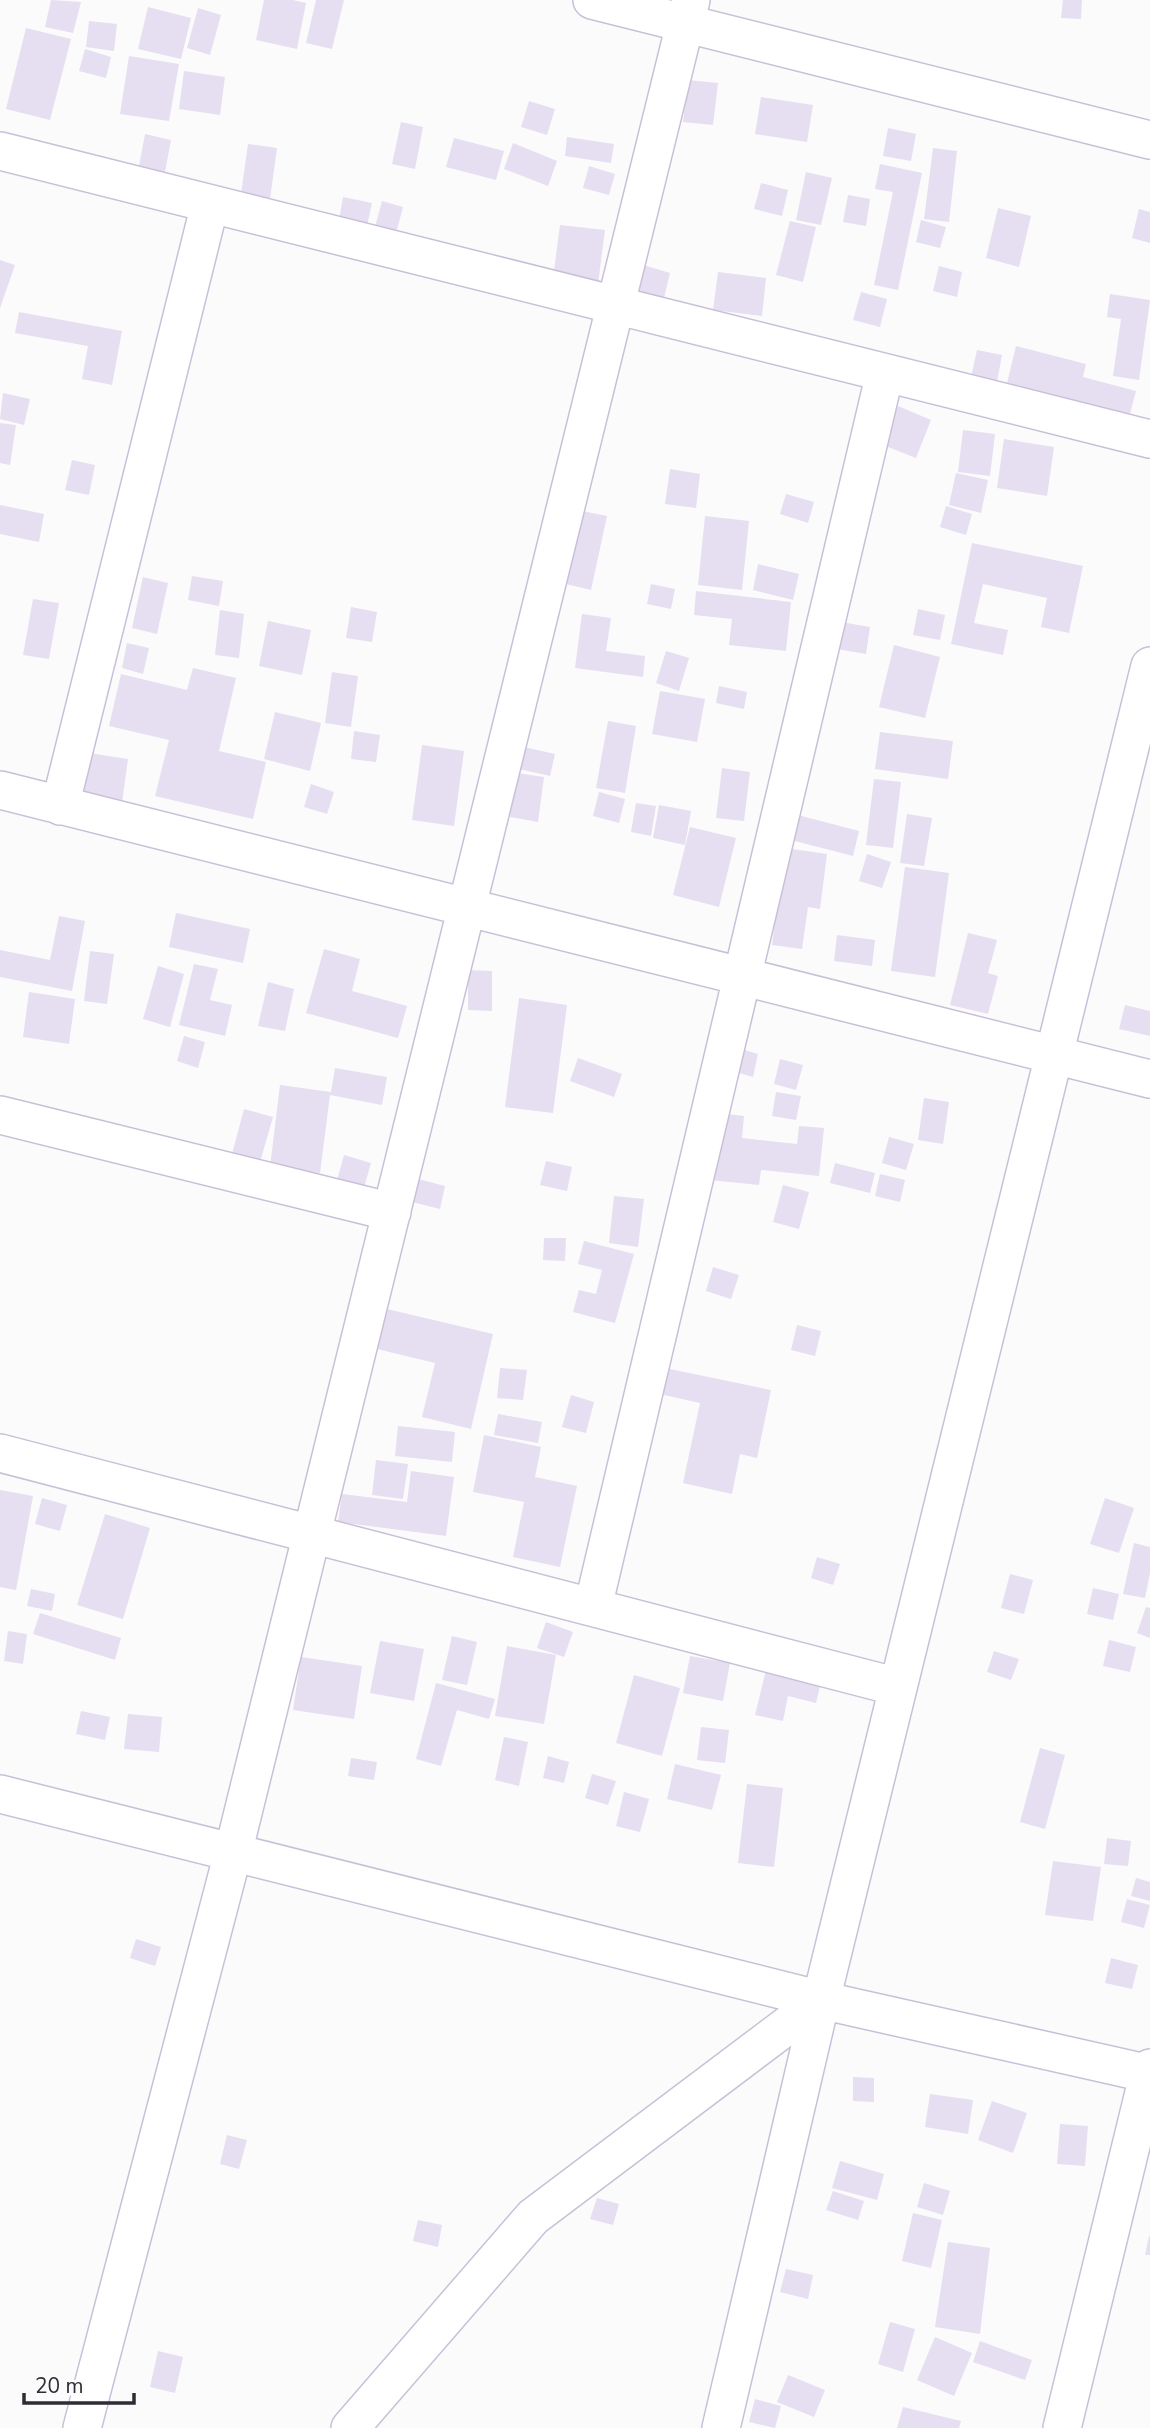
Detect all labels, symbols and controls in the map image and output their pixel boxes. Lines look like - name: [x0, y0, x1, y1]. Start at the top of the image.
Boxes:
- scale bar: [24, 2362, 135, 2406]
- text: 20 m: [35, 2372, 84, 2400]

